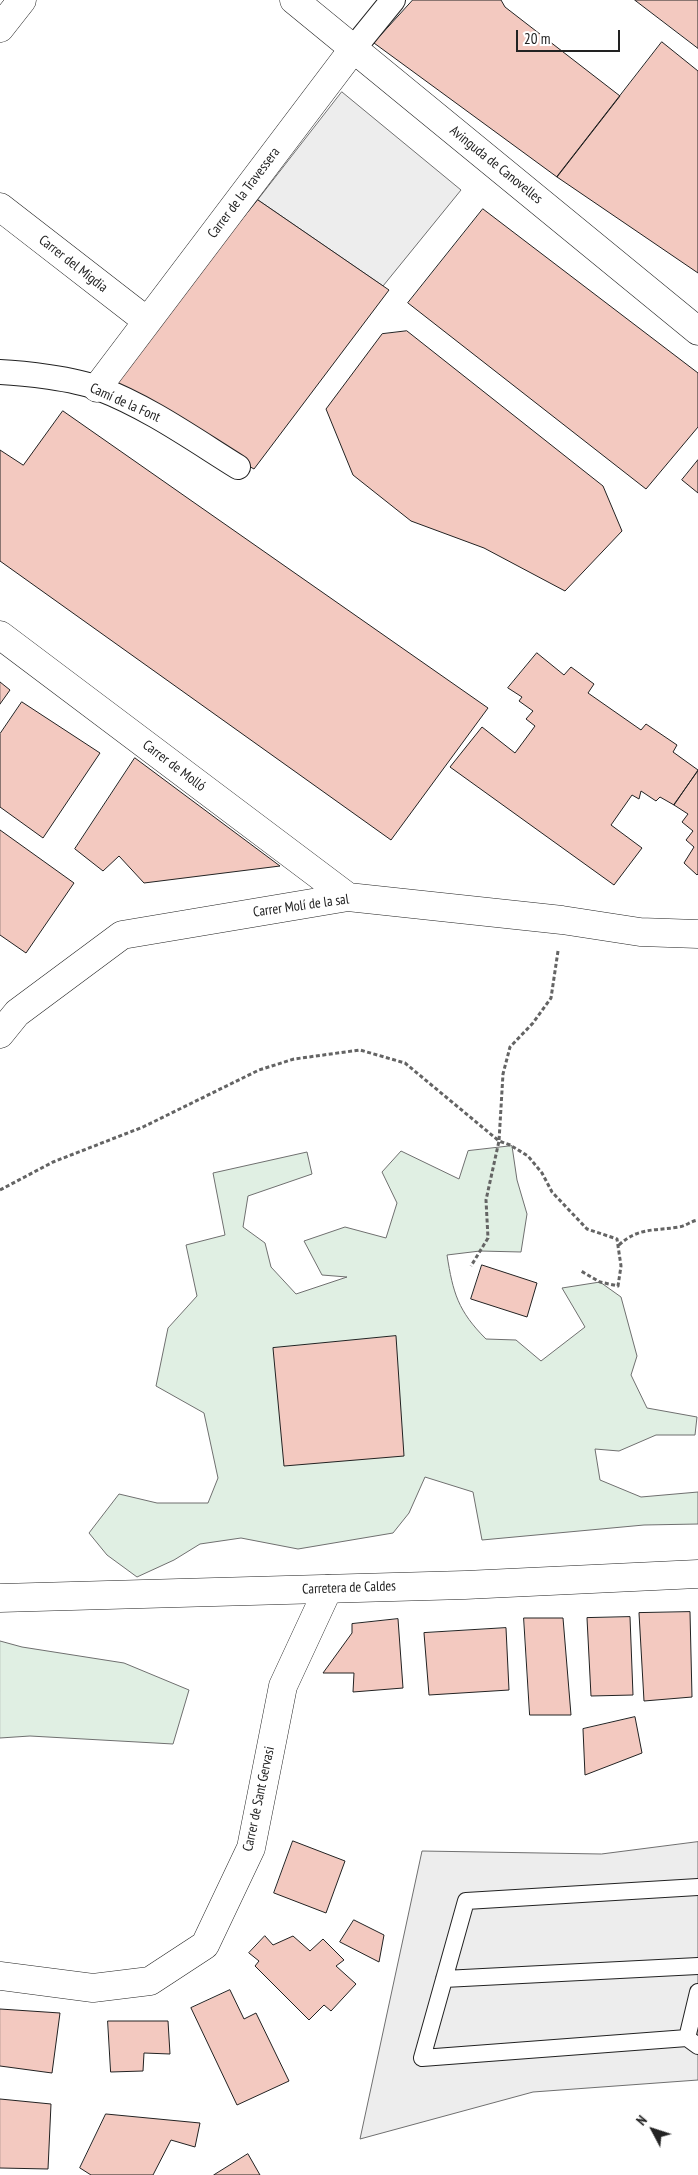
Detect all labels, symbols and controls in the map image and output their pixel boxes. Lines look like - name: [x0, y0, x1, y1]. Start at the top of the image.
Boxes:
- scale bar: [518, 20, 622, 52]
- text: 20 m: [524, 29, 550, 48]
- street label: Avinguda de Canovelles: [446, 122, 546, 208]
- street label: Carrer de la Travessera: [204, 144, 284, 242]
- street label: Carrer del Migdia: [35, 232, 111, 296]
- street label: Camí de la Font: [87, 380, 163, 426]
- street label: Carrer de Molló: [139, 737, 209, 795]
- street label: Carrer Molí de la sal: [252, 891, 350, 921]
- street label: Carretera de Caldes: [302, 1578, 396, 1598]
- street label: Carrer de Sant Gervasi: [240, 1745, 278, 1853]
- north arrow: [628, 2105, 678, 2155]
- text: N: [632, 2112, 651, 2129]

